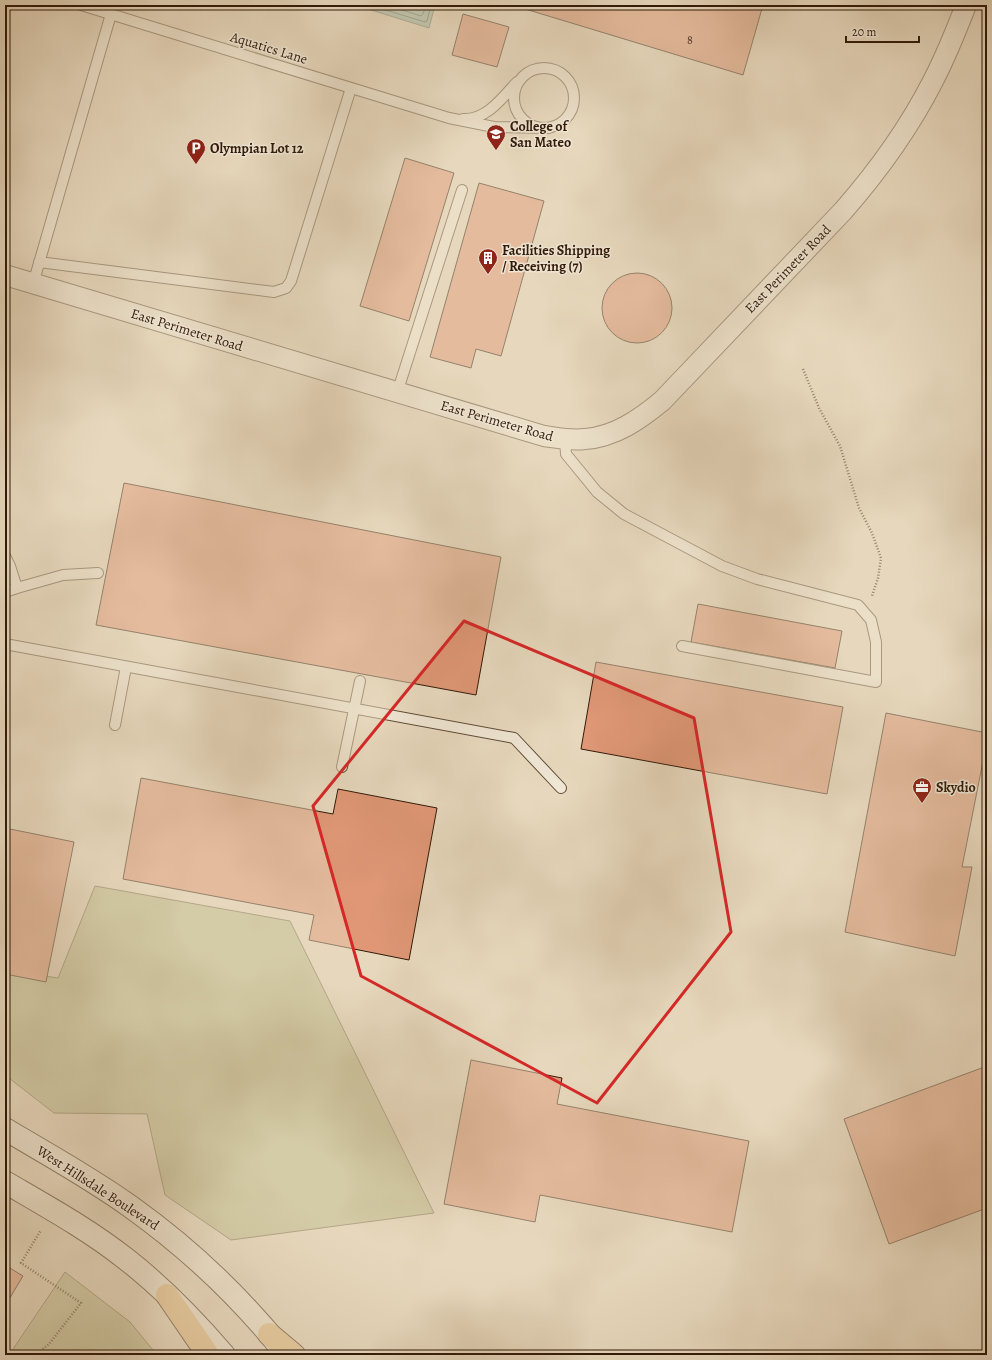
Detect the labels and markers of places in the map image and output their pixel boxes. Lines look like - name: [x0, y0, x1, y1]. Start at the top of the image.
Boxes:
- place label: College of San Mateo: [510, 117, 571, 152]
- school or university icon: College of San Mateo: [485, 123, 507, 151]
- parking icon: Olympian Lot 12: [185, 137, 207, 165]
- place label: Olympian Lot 12: [210, 139, 304, 158]
- place label: Facilities Shipping / Receiving (7): [502, 241, 611, 276]
- building icon: Facilities Shipping / Receiving (7): [477, 247, 499, 275]
- office icon: Skydio: [911, 776, 933, 804]
- place label: Skydio: [936, 778, 976, 797]

